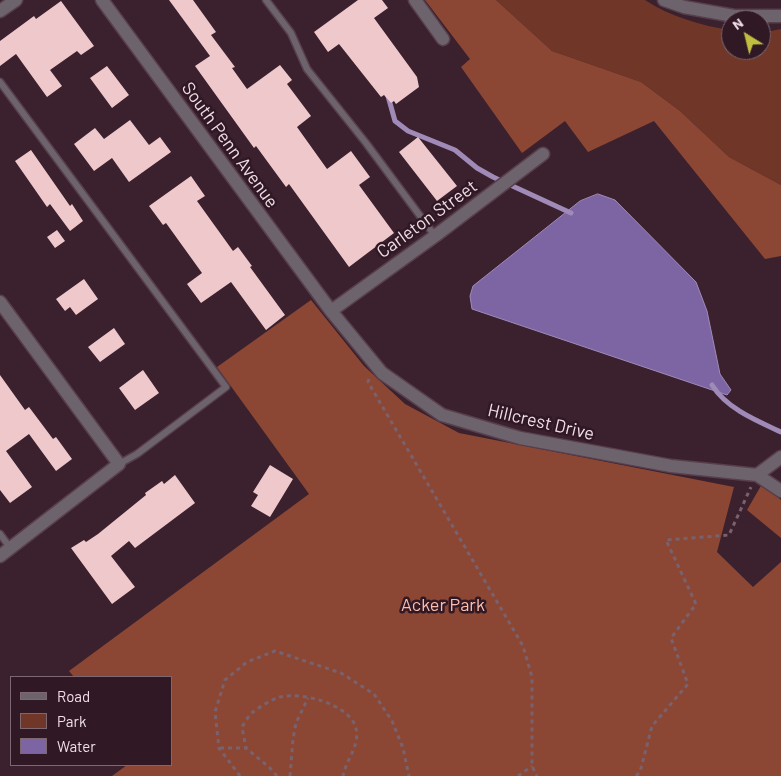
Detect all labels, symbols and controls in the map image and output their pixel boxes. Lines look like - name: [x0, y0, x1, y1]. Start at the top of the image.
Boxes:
- north arrow: [721, 10, 771, 60]
- text: N: [729, 14, 746, 33]
- street label: South Penn Avenue: [177, 78, 283, 212]
- street label: Carleton Street: [373, 175, 481, 263]
- street label: Hillcrest Drive: [486, 399, 596, 445]
- park label: Acker Park: [401, 594, 485, 616]
- legend: [10, 676, 172, 766]
- text: Road: [57, 687, 90, 705]
- text: Park: [57, 712, 86, 730]
- text: Water: [57, 737, 96, 755]

